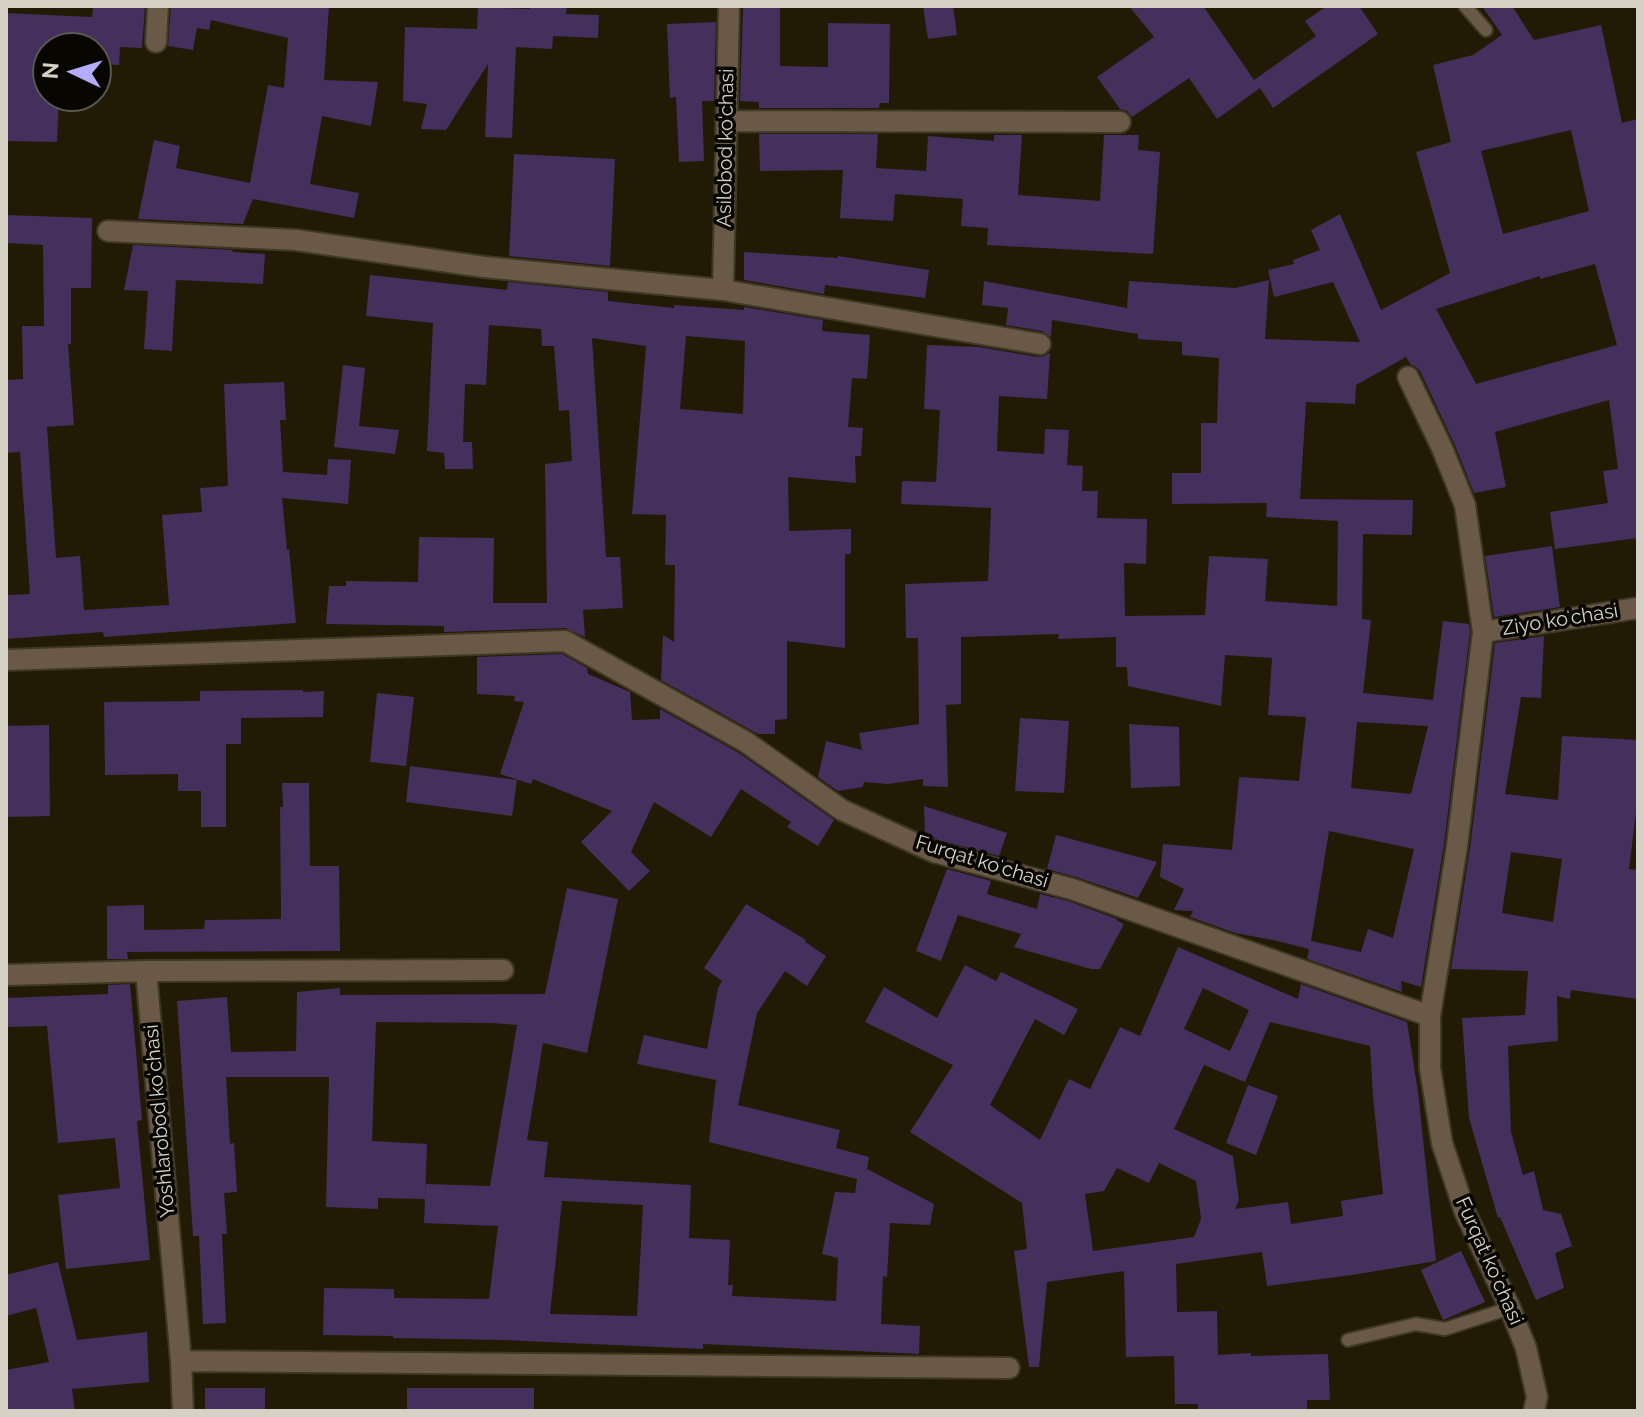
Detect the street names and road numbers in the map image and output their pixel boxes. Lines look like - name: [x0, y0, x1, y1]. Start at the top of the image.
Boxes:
- street label: Asilobod ko'chasi: [713, 68, 739, 228]
- street label: Ziyo koʻchasi: [1500, 599, 1620, 641]
- street label: Furqat koʻchasi: [913, 830, 1051, 894]
- street label: Yoshlarobod koʻchasi: [140, 1023, 180, 1219]
- street label: Furqat koʻchasi: [1450, 1193, 1528, 1329]

